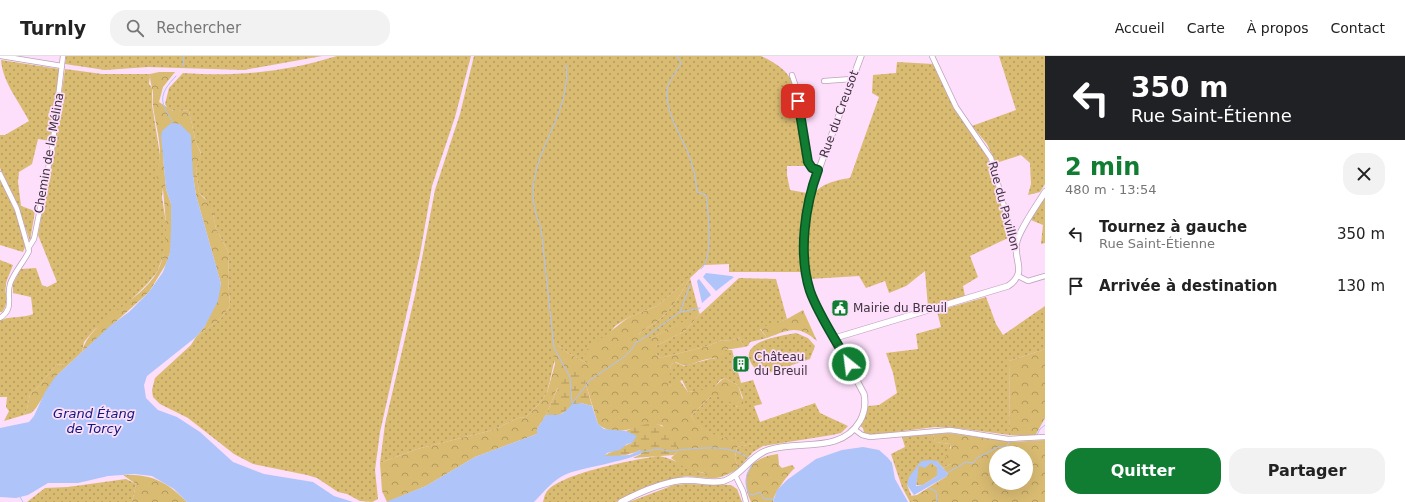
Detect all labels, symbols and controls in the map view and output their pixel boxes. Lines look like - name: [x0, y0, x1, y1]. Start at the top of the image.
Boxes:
- search box: [110, 10, 390, 46]
- text: Turnly: [20, 17, 86, 39]
- icon: search: [124, 17, 146, 39]
- text: Rechercher: [156, 19, 241, 37]
- text: Accueil: [1115, 20, 1165, 36]
- text: Carte: [1187, 20, 1225, 36]
- text: À propos: [1247, 20, 1309, 36]
- text: Contact: [1331, 20, 1385, 36]
- street label: Rue du Creusot: [817, 68, 861, 160]
- text: 350 m: [1131, 71, 1228, 104]
- icon: left: [1065, 72, 1117, 124]
- pin: [781, 84, 815, 118]
- icon: arrive: [787, 90, 809, 112]
- street label: Chemin de la Mélina: [31, 91, 67, 215]
- text: Rue Saint-Étienne: [1131, 105, 1292, 126]
- text: 2 min: [1065, 153, 1140, 181]
- button: close: [1343, 153, 1385, 195]
- street label: Rue du Pavillon: [985, 160, 1023, 252]
- text: 480 m · 13:54: [1065, 182, 1156, 197]
- text: Tournez à gauche: [1099, 218, 1247, 236]
- icon: left: [1065, 223, 1087, 245]
- text: 350 m: [1337, 225, 1385, 243]
- text: Rue Saint-Étienne: [1099, 236, 1215, 251]
- icon: arrive: [1065, 275, 1087, 297]
- text: Arrivée à destination: [1099, 277, 1277, 295]
- text: 130 m: [1337, 277, 1385, 295]
- public building icon: Mairie du Breuil: [830, 298, 850, 318]
- place label: Mairie du Breuil: [853, 301, 947, 315]
- position arrow: [828, 343, 870, 385]
- place label: Château du Breuil: [754, 350, 808, 378]
- building icon: Château du Breuil: [731, 354, 751, 374]
- water label: Grand Étang de Torcy: [53, 406, 135, 436]
- map controls: [989, 446, 1033, 490]
- button: layers: [989, 446, 1033, 490]
- button: Quitter: [1065, 448, 1221, 494]
- button: Partager: [1229, 448, 1385, 494]

